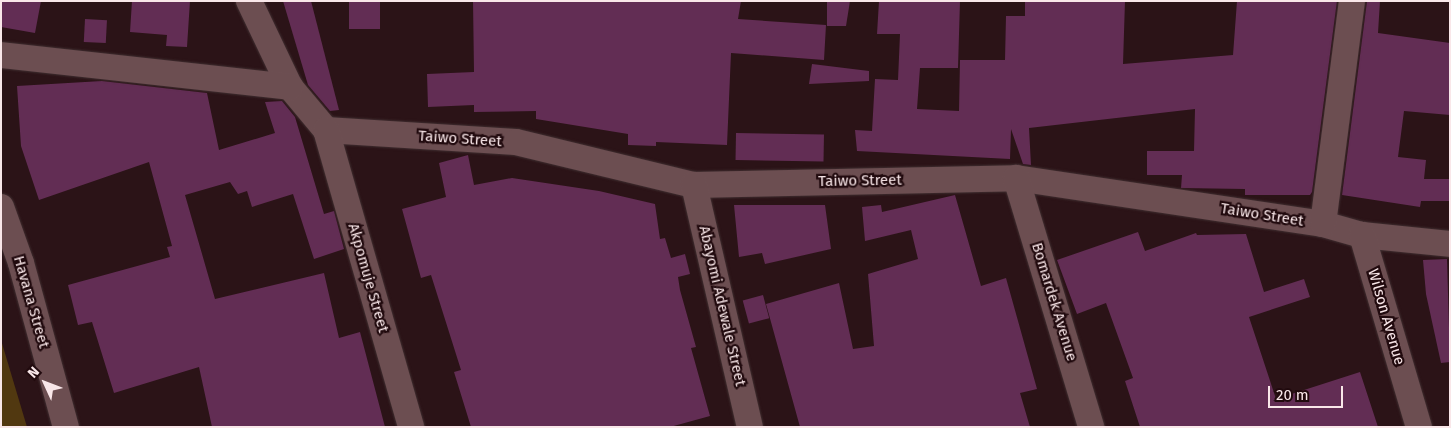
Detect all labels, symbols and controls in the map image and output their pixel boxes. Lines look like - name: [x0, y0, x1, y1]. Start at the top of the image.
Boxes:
- street label: Taiwo Street: [418, 127, 502, 151]
- street label: Taiwo Street: [818, 171, 902, 191]
- street label: Taiwo Street: [1219, 200, 1305, 230]
- street label: Akpomuje Street: [344, 221, 392, 335]
- street label: Abayomi Adewale Street: [695, 224, 749, 388]
- street label: Bomardek Avenue: [1027, 241, 1081, 363]
- street label: Havana Street: [9, 254, 53, 350]
- street label: Wilson Avenue: [1364, 267, 1408, 367]
- north arrow: [20, 358, 70, 408]
- text: N: [24, 363, 43, 382]
- scale bar: [1271, 376, 1346, 408]
- text: 20 m: [1276, 386, 1309, 404]

